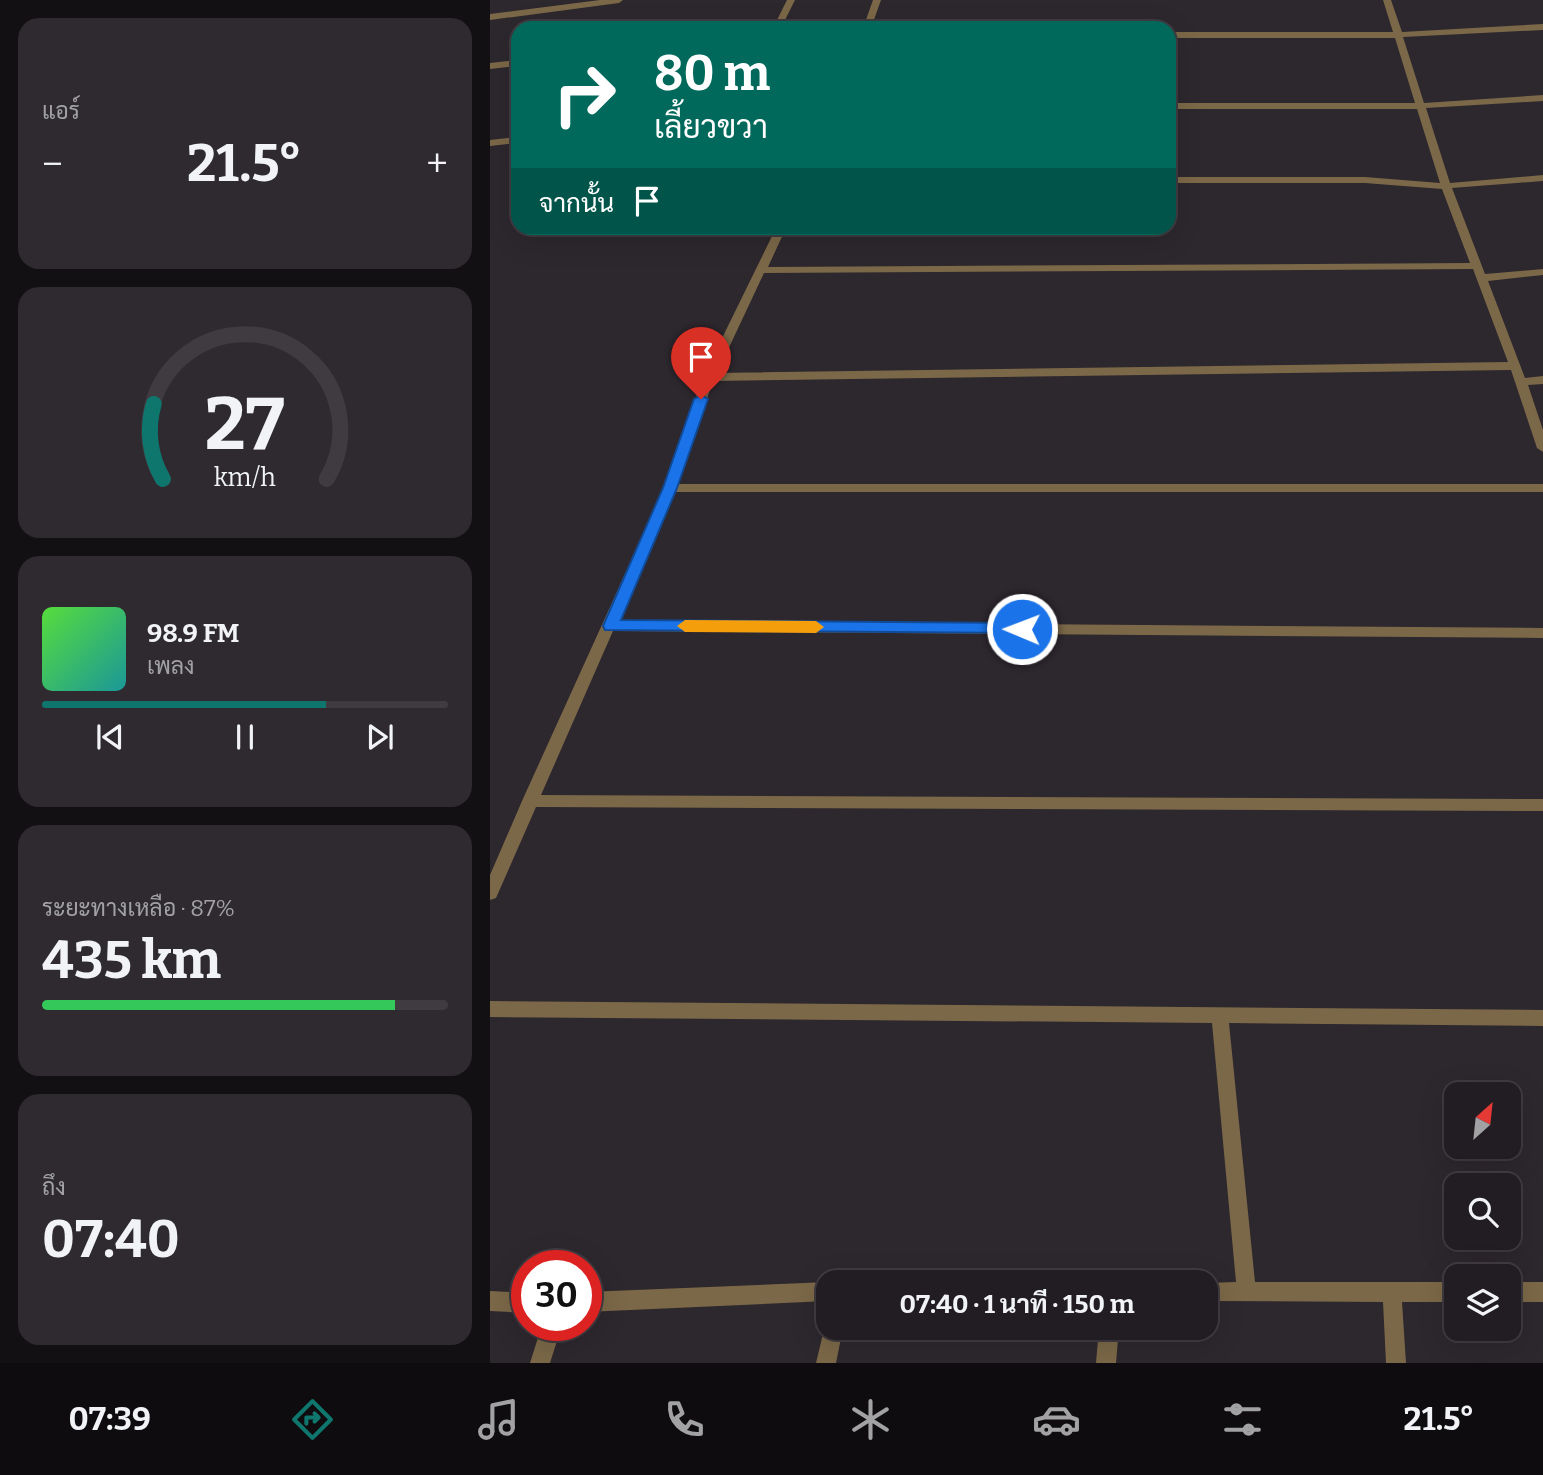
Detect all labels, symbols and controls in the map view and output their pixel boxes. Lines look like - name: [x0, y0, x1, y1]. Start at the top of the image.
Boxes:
- text: 80 m: [654, 44, 770, 103]
- icon: right: [539, 49, 630, 140]
- text: แอร์: [42, 97, 80, 125]
- text: เลี้ยวขวา: [654, 108, 768, 146]
- text: 21.5°: [187, 132, 302, 195]
- text: −: [42, 141, 63, 187]
- text: +: [426, 141, 448, 187]
- icon: arrive: [628, 182, 666, 220]
- text: จากนั้น: [539, 188, 614, 219]
- pin: [671, 327, 731, 399]
- icon: arrive: [682, 338, 720, 376]
- text: 27: [205, 381, 285, 468]
- text: km/h: [214, 462, 276, 492]
- position arrow: [985, 592, 1059, 666]
- text: 98.9 FM: [147, 618, 239, 649]
- text: เพลง: [147, 652, 194, 680]
- icon: previous: [91, 718, 129, 756]
- icon: pause: [226, 718, 264, 756]
- icon: next: [361, 718, 399, 756]
- text: ระยะทางเหลือ · 87%: [42, 894, 235, 922]
- text: 435 km: [42, 929, 221, 992]
- north arrow: [1444, 1082, 1521, 1158]
- map controls: [1444, 1082, 1521, 1341]
- text: ถึง: [42, 1173, 66, 1201]
- button: search: [1444, 1173, 1521, 1250]
- text: 07:40: [42, 1208, 180, 1271]
- speed limit sign: 30: [511, 1250, 602, 1341]
- button: layers: [1444, 1264, 1521, 1341]
- text: 07:40 · 1 นาที · 150 m: [900, 1289, 1134, 1320]
- icon: directions: [288, 1395, 337, 1444]
- icon: music: [474, 1395, 523, 1444]
- icon: phone: [660, 1395, 709, 1444]
- icon: climate: [846, 1395, 895, 1444]
- icon: car: [1032, 1395, 1081, 1444]
- icon: filters: [1218, 1395, 1267, 1444]
- text: 07:39: [68, 1400, 151, 1438]
- text: 21.5°: [1404, 1400, 1474, 1438]

